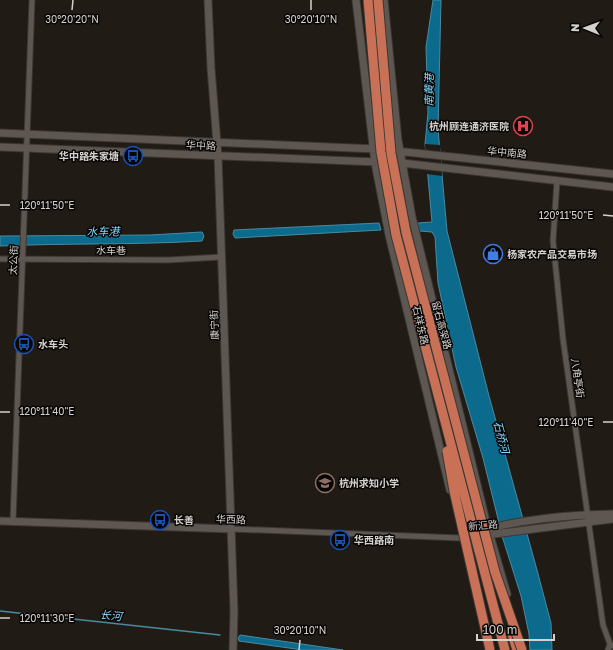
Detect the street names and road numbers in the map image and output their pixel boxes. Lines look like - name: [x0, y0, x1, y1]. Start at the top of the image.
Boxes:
- street label: 华中路: [186, 138, 216, 152]
- street label: 华中南路: [486, 144, 528, 160]
- street label: 水车巷: [96, 244, 126, 256]
- street label: 太公街: [6, 245, 20, 275]
- street label: 留石高架路: [430, 299, 454, 351]
- street label: 石祥东路: [411, 304, 431, 346]
- street label: 康宁街: [207, 310, 221, 340]
- street label: 八角亭街: [569, 357, 587, 399]
- street label: 华西路: [216, 512, 246, 526]
- street label: 新汇路: [468, 518, 498, 532]

